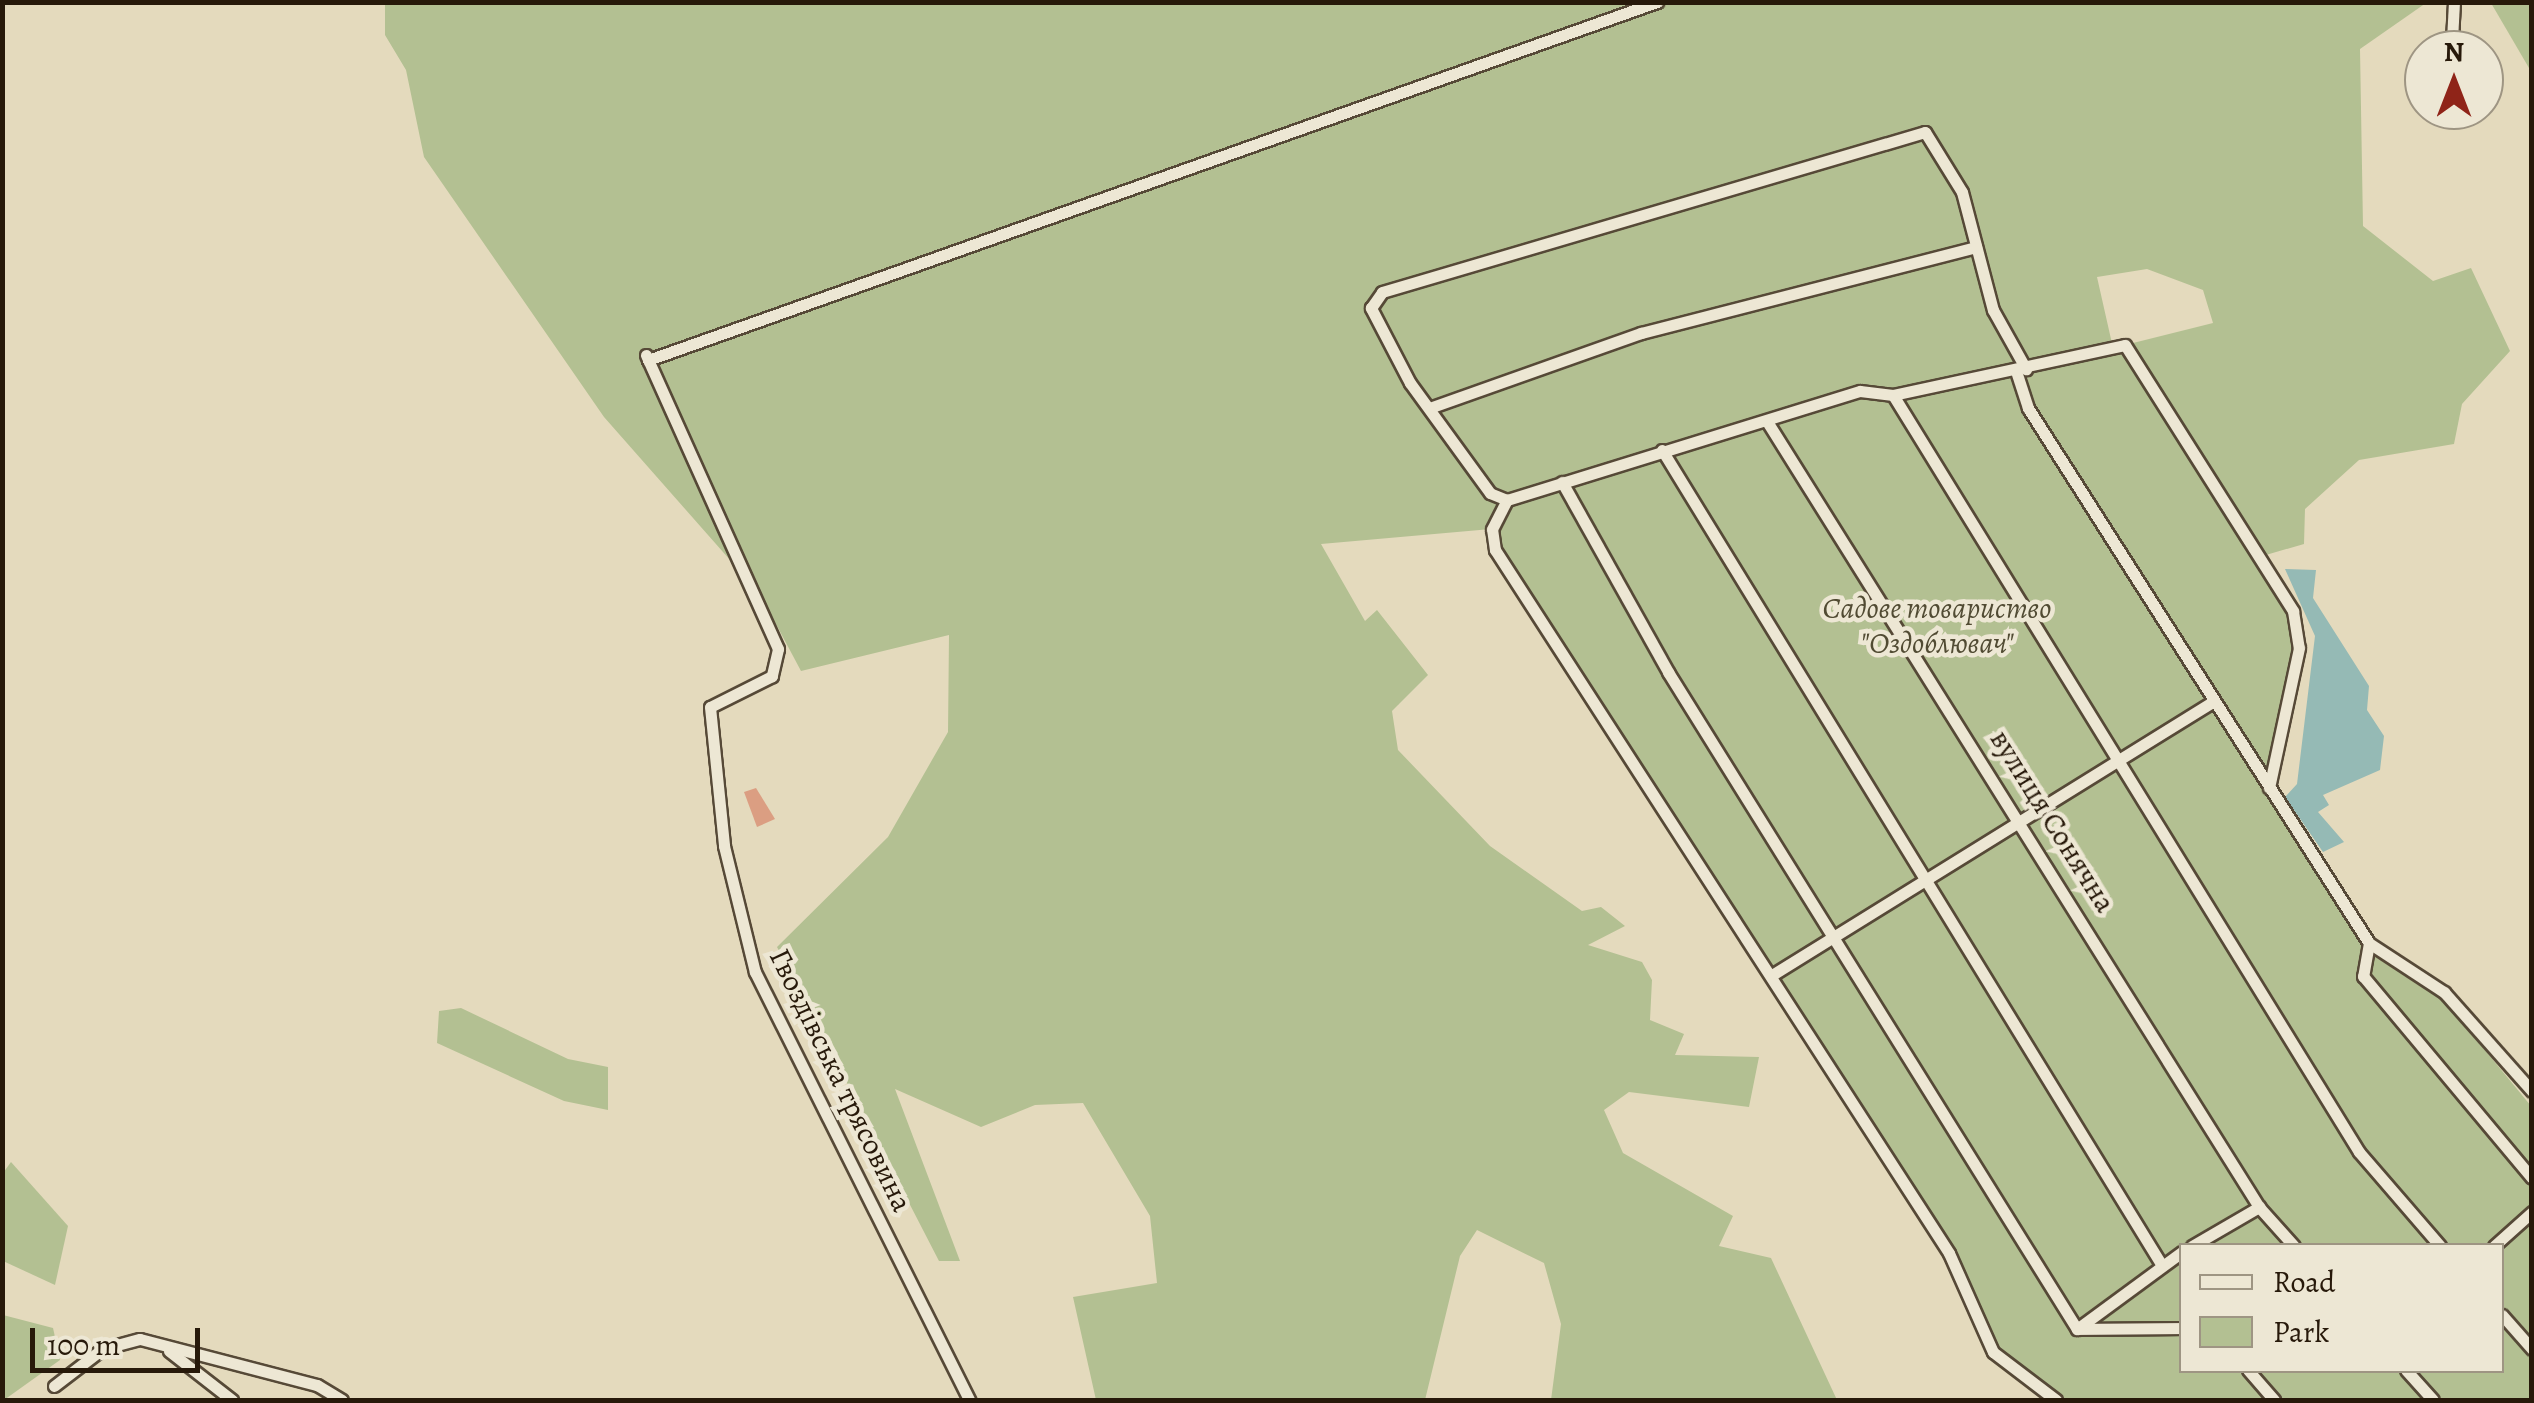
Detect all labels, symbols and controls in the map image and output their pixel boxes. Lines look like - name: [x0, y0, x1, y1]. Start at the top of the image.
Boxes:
- north arrow: [2404, 30, 2504, 130]
- text: N: [2444, 33, 2464, 71]
- park label: Садове товариство "Оздоблювач": [1822, 590, 2052, 660]
- street label: вулиця Сонячна: [1983, 723, 2123, 919]
- street label: Гвоздівська трясовина: [762, 943, 920, 1217]
- legend: [2179, 1243, 2504, 1373]
- text: Road: [2273, 1262, 2335, 1302]
- scale bar: [35, 1308, 205, 1370]
- text: Park: [2273, 1312, 2329, 1352]
- text: 100 m: [47, 1325, 120, 1365]

